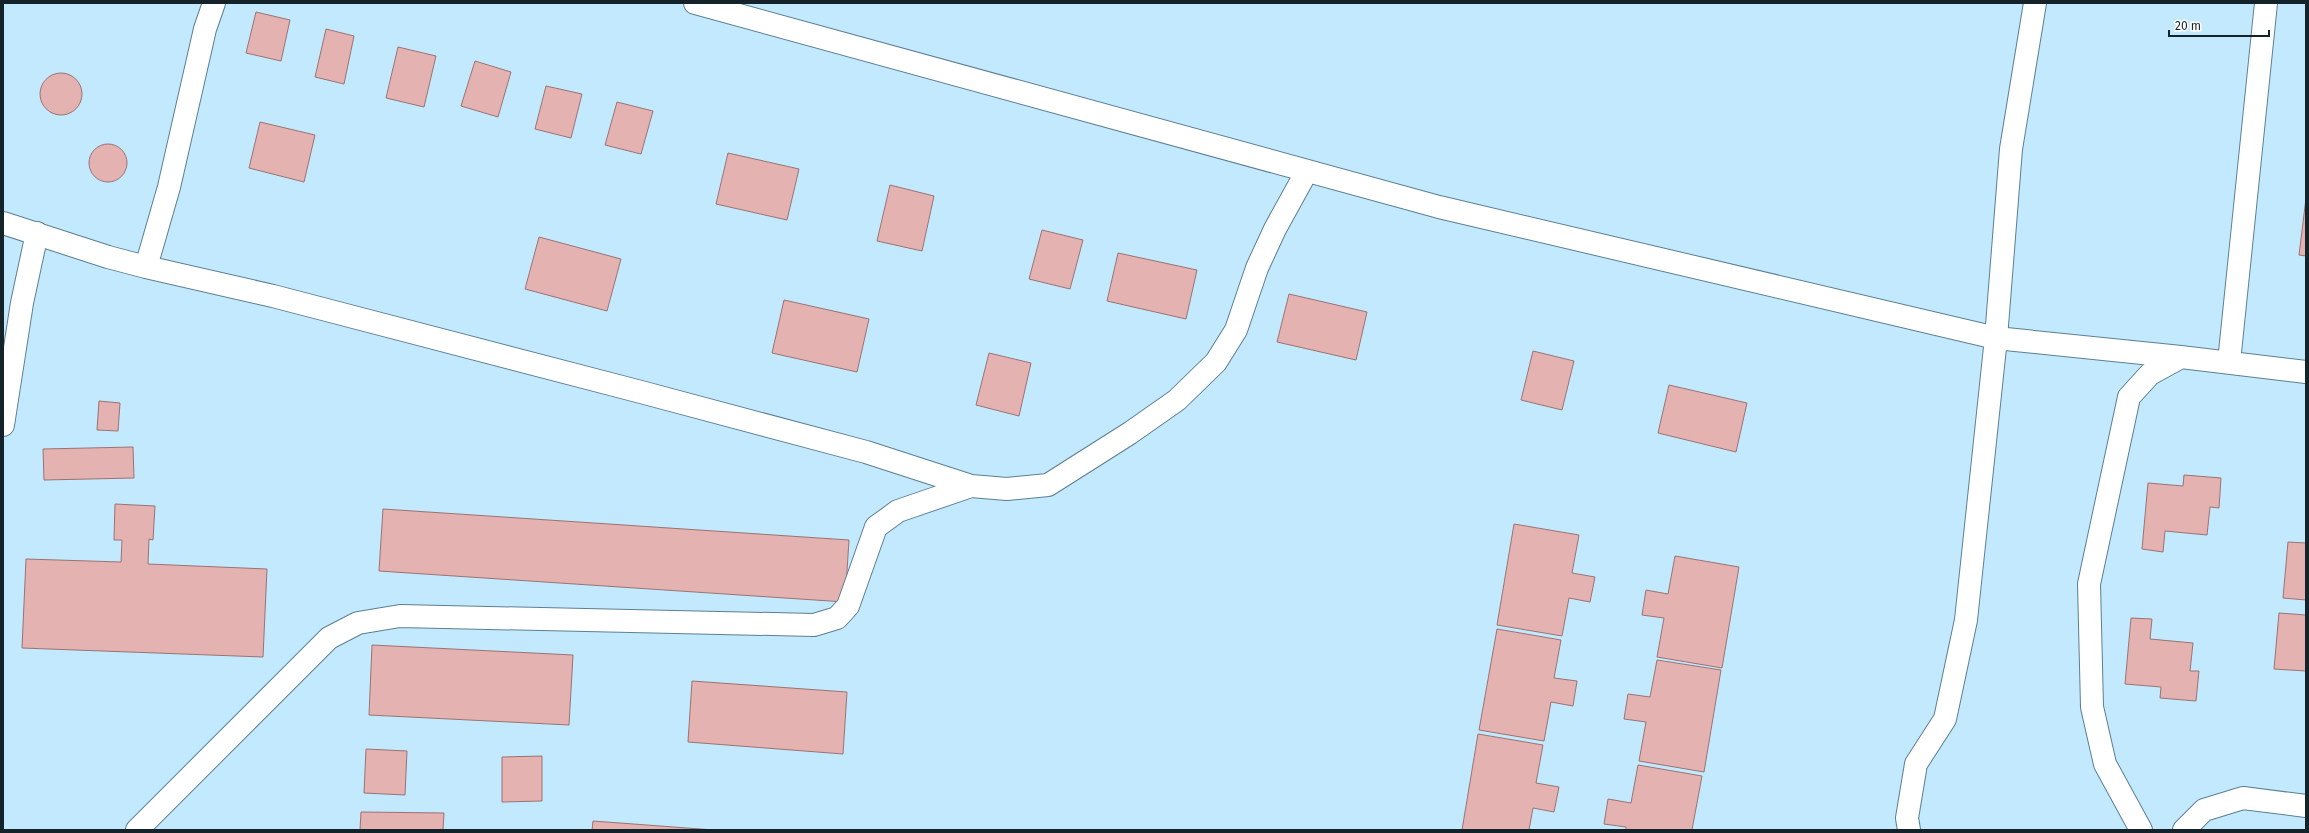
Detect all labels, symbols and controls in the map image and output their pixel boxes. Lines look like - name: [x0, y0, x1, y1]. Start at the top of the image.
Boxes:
- scale bar: [2169, 12, 2269, 38]
- text: 20 m: [2175, 19, 2201, 33]

